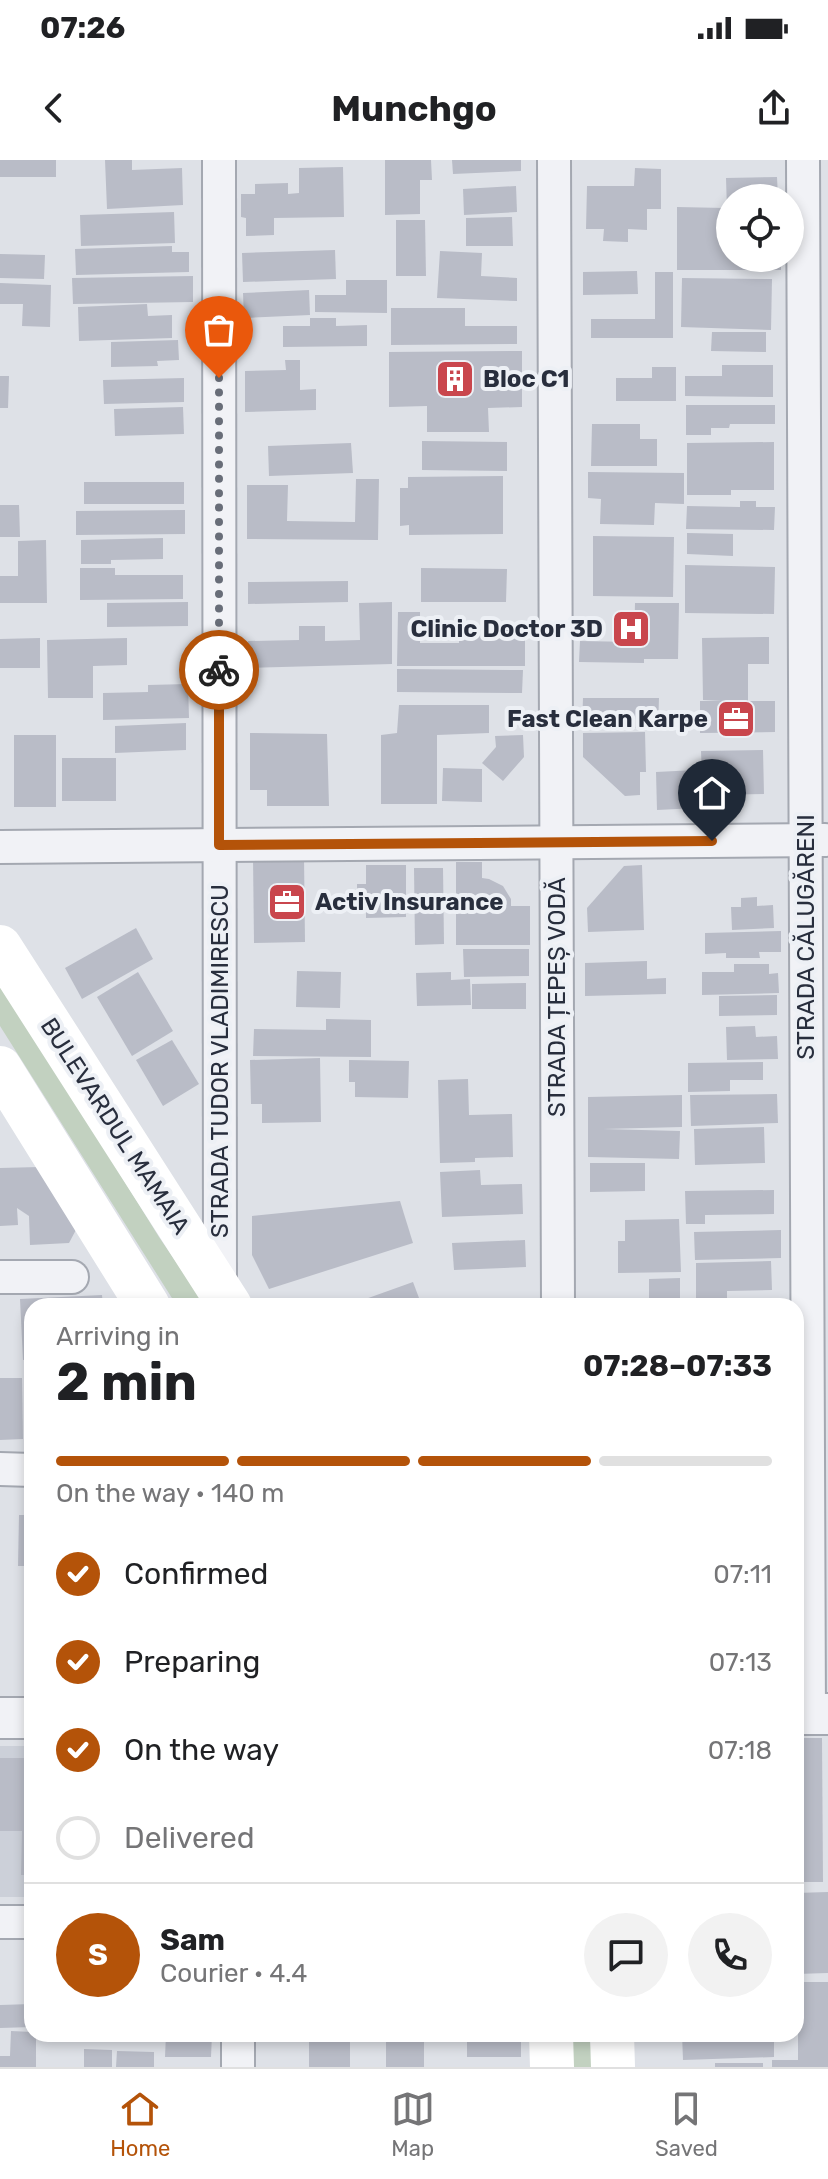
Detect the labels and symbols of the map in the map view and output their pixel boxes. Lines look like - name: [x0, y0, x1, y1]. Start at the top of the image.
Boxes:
- pin: [185, 296, 253, 378]
- building icon: Bloc C1: [434, 358, 476, 400]
- place label: Bloc C1: [483, 365, 569, 393]
- hospital icon: Clinic Doctor 3D: [610, 608, 652, 650]
- place label: Clinic Doctor 3D: [410, 615, 603, 643]
- courier: [179, 630, 259, 710]
- office icon: Fast Clean Karpe: [715, 698, 757, 740]
- place label: Fast Clean Karpe: [507, 705, 708, 733]
- pin: [678, 759, 746, 841]
- street label: STRADA CĂLUGĂRENI: [792, 814, 820, 1060]
- street label: STRADA ȚEPEȘ VODĂ: [543, 877, 571, 1117]
- office icon: Activ Insurance: [266, 881, 308, 923]
- street label: STRADA TUDOR VLADIMIRESCU: [206, 884, 234, 1238]
- place label: Activ Insurance: [315, 888, 504, 916]
- street label: BULEVARDUL MAMAIA: [35, 1013, 195, 1239]

